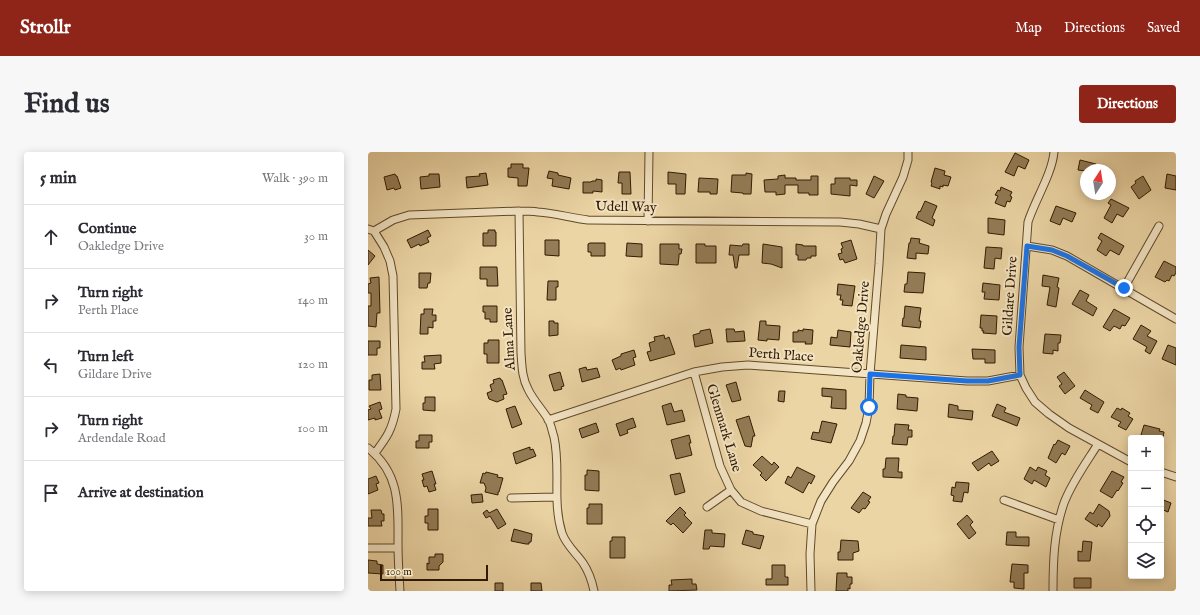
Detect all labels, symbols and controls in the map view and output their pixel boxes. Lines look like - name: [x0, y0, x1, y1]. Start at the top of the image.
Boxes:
- text: Strollr: [20, 16, 71, 40]
- text: Map: [1015, 19, 1042, 37]
- text: Directions: [1064, 19, 1125, 37]
- text: Saved: [1147, 19, 1180, 37]
- button: Directions: [1079, 85, 1176, 123]
- text: Find us: [24, 87, 110, 122]
- north arrow: [1080, 164, 1116, 200]
- text: 5 min: [40, 168, 77, 189]
- text: Walk · 390 m: [262, 170, 328, 187]
- street label: Udell Way: [595, 197, 657, 217]
- text: Continue: [78, 219, 136, 238]
- icon: ahead: [40, 226, 62, 248]
- text: 30 m: [304, 228, 328, 245]
- text: Oakledge Drive: [78, 238, 164, 255]
- street label: Gildare Drive: [998, 255, 1022, 336]
- route end: [1115, 279, 1133, 297]
- street label: Oakledge Drive: [848, 280, 874, 374]
- text: Turn right: [78, 283, 143, 302]
- icon: right: [40, 290, 62, 312]
- text: 140 m: [298, 292, 328, 309]
- text: Perth Place: [78, 302, 139, 319]
- street label: Alma Lane: [498, 306, 520, 372]
- street label: Perth Place: [748, 344, 815, 366]
- text: Turn left: [78, 347, 134, 366]
- icon: left: [40, 354, 62, 376]
- text: 120 m: [298, 356, 328, 373]
- text: Gildare Drive: [78, 366, 152, 383]
- street label: Glenmark Lane: [702, 382, 746, 475]
- route start: [860, 398, 878, 416]
- text: Turn right: [78, 411, 143, 430]
- icon: right: [40, 418, 62, 440]
- text: 100 m: [298, 420, 328, 437]
- text: Ardendale Road: [78, 430, 166, 447]
- map controls: [1128, 435, 1164, 579]
- button: +: [1128, 435, 1164, 471]
- button: −: [1128, 471, 1164, 507]
- icon: arrive: [40, 482, 62, 504]
- text: Arrive at destination: [78, 483, 204, 502]
- button: locate: [1128, 507, 1164, 543]
- button: layers: [1128, 543, 1164, 579]
- scale bar: [380, 563, 488, 582]
- text: 100 m: [386, 565, 412, 579]

